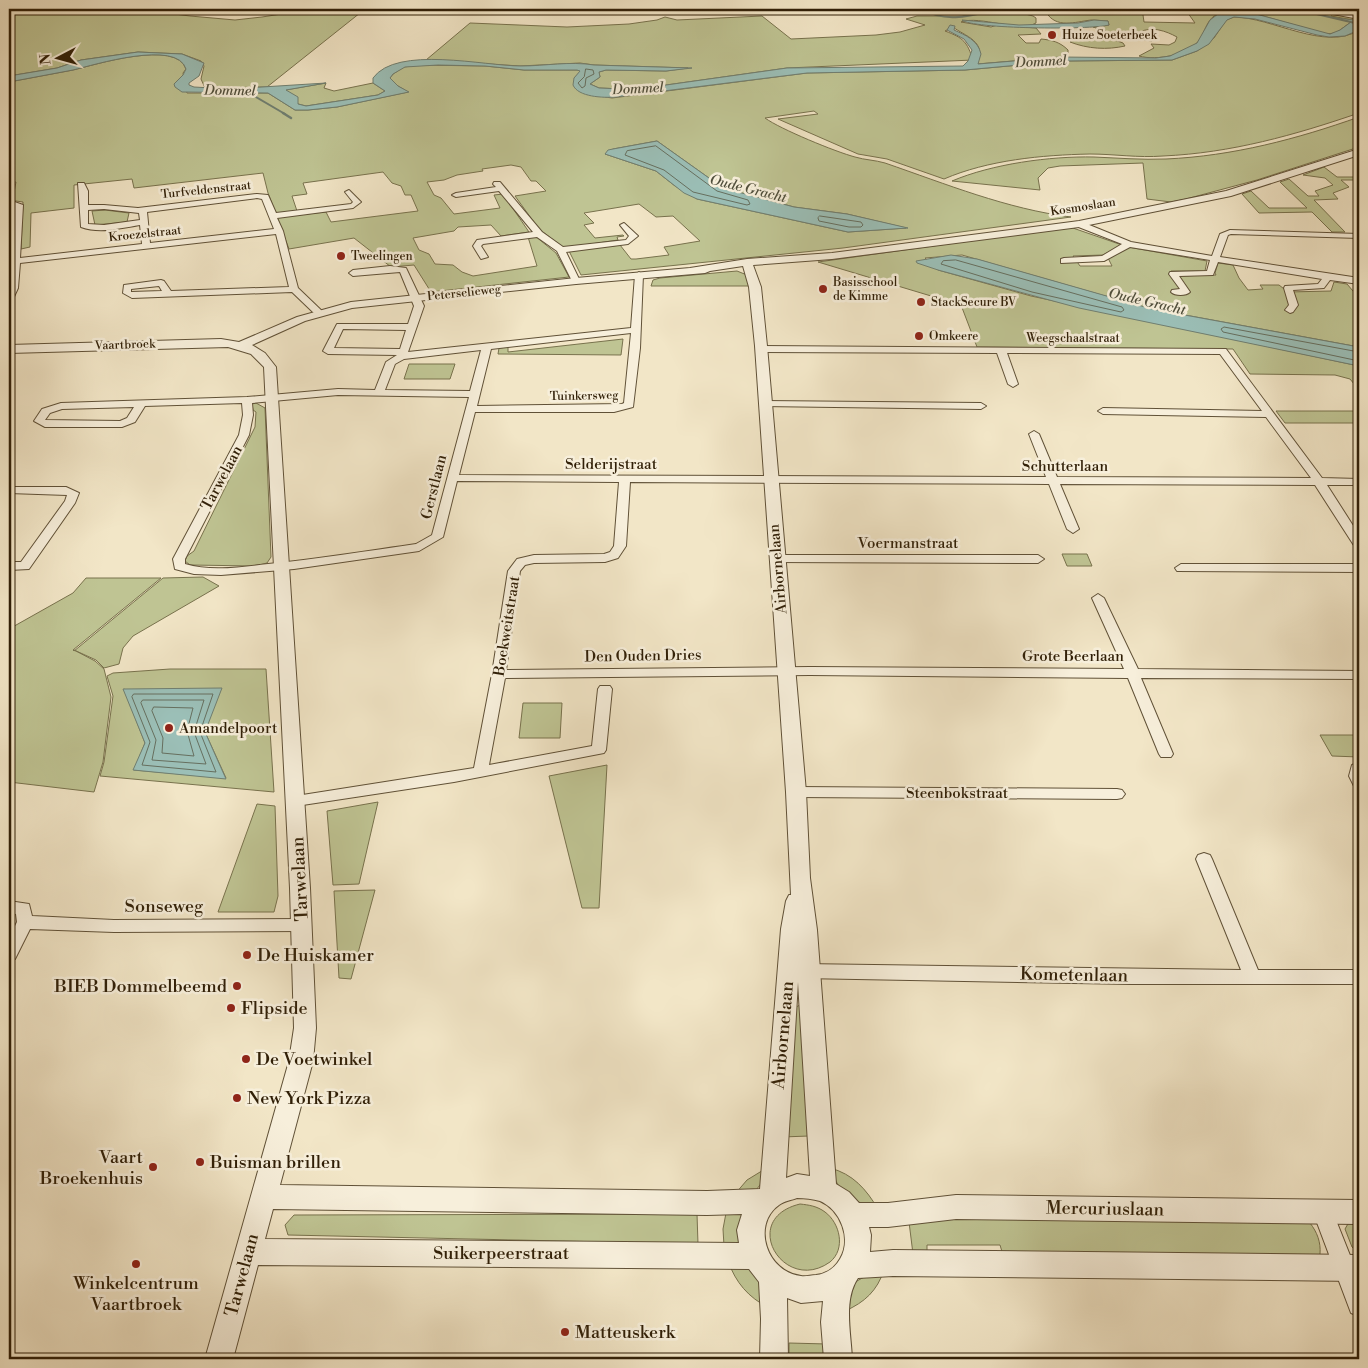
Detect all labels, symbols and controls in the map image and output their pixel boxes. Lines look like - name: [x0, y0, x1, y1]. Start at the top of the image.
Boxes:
- place label: Huize Soeterbeek: [1062, 28, 1158, 43]
- marker: Huize Soeterbeek: [1046, 29, 1058, 41]
- north arrow: [32, 32, 82, 82]
- water label: Dommel: [1014, 52, 1068, 72]
- text: N: [37, 53, 56, 66]
- water label: Dommel: [611, 79, 665, 99]
- water label: Dommel: [203, 82, 257, 100]
- water label: Oude Gracht: [708, 171, 789, 207]
- street label: Turfveldenstraat: [160, 178, 253, 202]
- street label: Kosmoslaan: [1049, 194, 1117, 220]
- street label: Kroezelstraat: [108, 223, 183, 245]
- place label: Tweelingen: [351, 249, 413, 264]
- marker: Tweelingen: [335, 250, 347, 262]
- place label: Basisschool de Kimme: [832, 275, 898, 304]
- street label: Peterselieweg: [426, 282, 502, 304]
- marker: Basisschool de Kimme: [817, 283, 829, 295]
- water label: Oude Gracht: [1107, 284, 1188, 320]
- place label: StackSecure BV: [931, 295, 1017, 310]
- marker: StackSecure BV: [915, 296, 927, 308]
- place label: Omkeere: [929, 329, 978, 344]
- marker: Omkeere: [913, 330, 925, 342]
- street label: Weegschaalstraat: [1025, 331, 1121, 346]
- street label: Vaartbroek: [93, 336, 156, 354]
- street label: Tuinkersweg: [549, 388, 619, 404]
- street label: Tarwelaan: [197, 442, 247, 514]
- street label: Gerstlaan: [417, 453, 451, 521]
- street label: Selderijstraat: [565, 455, 658, 474]
- street label: Schutterlaan: [1022, 457, 1108, 476]
- street label: Airbornelaan: [765, 523, 791, 616]
- street label: Voermanstraat: [857, 534, 959, 553]
- street label: Boekweitstraat: [490, 574, 524, 678]
- street label: Den Ouden Dries: [584, 645, 702, 667]
- street label: Grote Beerlaan: [1022, 647, 1124, 666]
- place label: Amandelpoort: [178, 719, 278, 738]
- marker: Amandelpoort: [163, 722, 175, 734]
- street label: Steenbokstraat: [906, 784, 1009, 803]
- street label: Tarwelaan: [286, 836, 314, 922]
- street label: Sonseweg: [125, 895, 204, 918]
- place label: De Huiskamer: [257, 944, 374, 967]
- marker: De Huiskamer: [241, 949, 253, 961]
- street label: Kometenlaan: [1020, 963, 1129, 987]
- place label: BIEB Dommelbeemd: [53, 975, 228, 998]
- marker: BIEB Dommelbeemd: [231, 980, 243, 992]
- street label: Airbornelaan: [767, 980, 799, 1091]
- place label: Flipside: [241, 997, 308, 1020]
- marker: Flipside: [225, 1002, 237, 1014]
- place label: De Voetwinkel: [256, 1048, 373, 1071]
- marker: De Voetwinkel: [240, 1053, 252, 1065]
- place label: New York Pizza: [247, 1087, 372, 1110]
- marker: New York Pizza: [231, 1092, 243, 1104]
- place label: Vaart Broekenhuis: [39, 1146, 144, 1190]
- place label: Buisman brillen: [209, 1151, 341, 1174]
- marker: Buisman brillen: [194, 1156, 206, 1168]
- marker: Vaart Broekenhuis: [147, 1161, 159, 1173]
- street label: Mercuriuslaan: [1046, 1196, 1165, 1222]
- street label: Tarwelaan: [220, 1231, 264, 1319]
- street label: Suikerpeerstraat: [433, 1242, 570, 1265]
- marker: Winkelcentrum Vaartbroek: [130, 1258, 142, 1270]
- place label: Winkelcentrum Vaartbroek: [72, 1272, 199, 1316]
- place label: Matteuskerk: [575, 1321, 677, 1344]
- marker: Matteuskerk: [559, 1326, 571, 1338]

